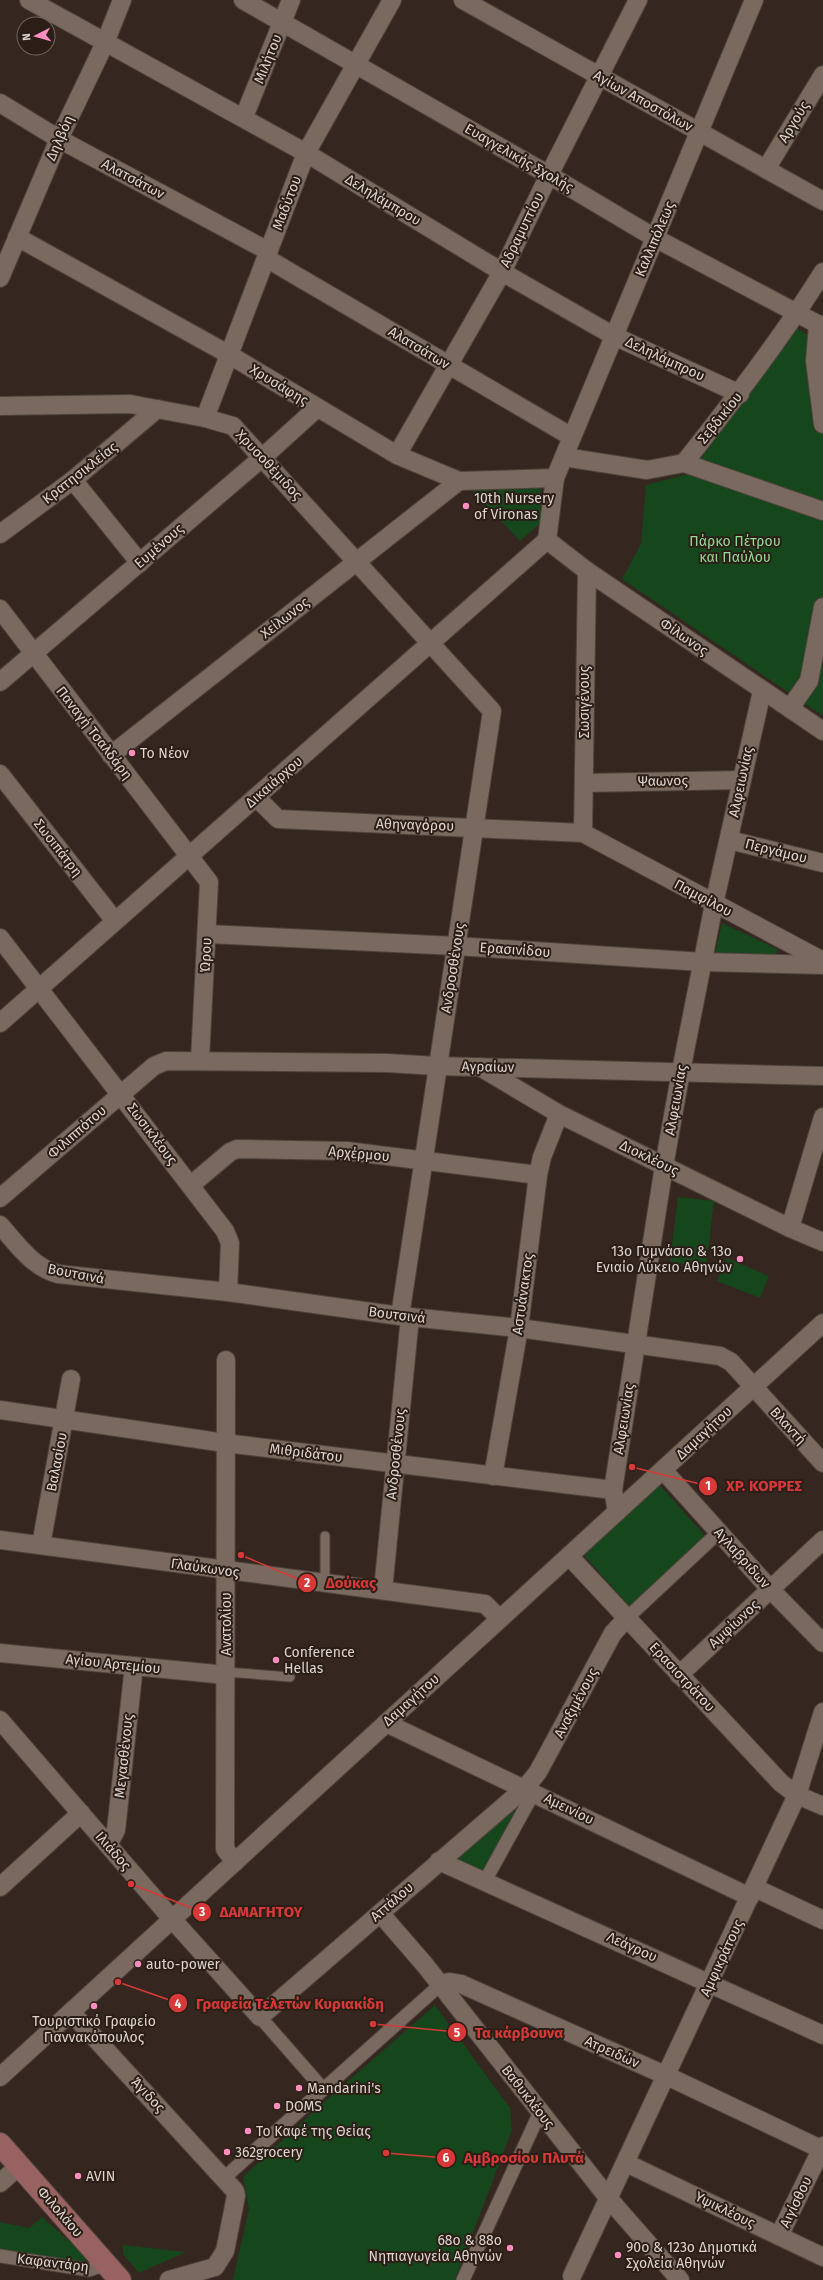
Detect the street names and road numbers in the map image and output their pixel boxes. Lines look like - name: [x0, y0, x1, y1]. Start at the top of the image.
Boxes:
- street label: Μιλήτου: [250, 32, 286, 86]
- street label: Αγίων Αποστόλων: [590, 67, 696, 135]
- street label: Αργούς: [775, 98, 813, 146]
- street label: Δηλβόη: [42, 113, 78, 163]
- street label: Ευαγγελικής Σχολής: [462, 120, 577, 196]
- street label: Αλατσάτων: [99, 155, 167, 203]
- street label: Δεληλάμπρου: [342, 171, 424, 229]
- street label: Μαδύτου: [269, 173, 305, 233]
- street label: Αδραμυττίου: [497, 190, 547, 270]
- street label: Καλλιπόλεως: [631, 198, 679, 279]
- street label: Αλατσάτων: [385, 323, 453, 373]
- street label: Δεληλάμπρου: [623, 333, 707, 385]
- street label: Χρυσάφης: [247, 361, 312, 409]
- street label: Σεβδικίου: [694, 389, 746, 447]
- street label: Χρυσοθέμιδος: [232, 426, 306, 504]
- street label: Κρατησικλείας: [39, 438, 121, 508]
- street label: Ευμένους: [131, 520, 187, 572]
- street label: Χείλωνος: [257, 594, 313, 642]
- street label: Φίλωνος: [657, 615, 712, 659]
- street label: Σωσιγένους: [576, 665, 593, 738]
- street label: Παναγή Τσαλδάρη: [52, 683, 136, 783]
- street label: Αλφειωνίας: [725, 745, 757, 819]
- street label: Δικαιάρχου: [242, 753, 306, 811]
- street label: Ψαωνος: [638, 772, 689, 790]
- street label: Αθηναγόρου: [375, 815, 455, 835]
- street label: Σωσιπάτρη: [30, 816, 86, 880]
- street label: Περγάμου: [743, 835, 809, 867]
- street label: Παμφίλου: [671, 876, 735, 920]
- street label: Ανδροσθένους: [437, 921, 469, 1014]
- street label: Ώρου: [197, 937, 215, 973]
- street label: Ερασινίδου: [479, 939, 551, 961]
- street label: Αγραίων: [462, 1058, 515, 1076]
- street label: Αλφειωνίας: [661, 1063, 691, 1137]
- street label: Σωσικλέους: [123, 1100, 181, 1169]
- street label: Φιλιππότου: [44, 1102, 110, 1162]
- street label: Διοκλέους: [617, 1136, 682, 1180]
- street label: Αρχέρμου: [328, 1143, 390, 1165]
- street label: Αστυάνακτος: [509, 1252, 537, 1336]
- street label: Βουτσινά: [46, 1260, 106, 1288]
- street label: Βουτσινά: [367, 1303, 427, 1327]
- street label: Αλφειωνίας: [610, 1382, 638, 1456]
- street label: Δαμαγήτου: [673, 1403, 735, 1463]
- street label: Βλαντή: [766, 1404, 810, 1448]
- street label: Ανδροσθένους: [383, 1407, 409, 1500]
- street label: Βαλασίου: [43, 1431, 71, 1493]
- street label: Μιθριδάτου: [269, 1440, 343, 1466]
- street label: Αγλαβριδων: [710, 1524, 774, 1592]
- street label: Γλαύκωνος: [170, 1555, 241, 1581]
- street label: Ανατολίου: [218, 1592, 235, 1656]
- street label: Αμφίωνος: [705, 1596, 763, 1652]
- street label: Ερασιστράτου: [646, 1639, 718, 1715]
- street label: Αγίου Αρτεμίου: [65, 1651, 161, 1677]
- street label: Αναξιμένους: [550, 1665, 602, 1741]
- street label: Δαμαγήτου: [379, 1670, 443, 1730]
- street label: Μεγασθένους: [111, 1713, 137, 1799]
- street label: Αμεινίου: [541, 1790, 597, 1828]
- street label: Ιλιάδος: [92, 1828, 135, 1874]
- street label: Αττάλου: [367, 1879, 417, 1925]
- street label: Αμφικράτους: [697, 1917, 747, 1999]
- street label: Λεάγρου: [604, 1928, 660, 1966]
- street label: Ατρειδών: [582, 2032, 642, 2072]
- street label: Βαθυκλέους: [498, 2062, 558, 2132]
- street label: Άγιδος: [127, 2074, 169, 2116]
- street label: Αιγίσθου: [776, 2174, 816, 2230]
- street label: Φιλολάου: [34, 2183, 86, 2241]
- street label: Υψικλέους: [692, 2188, 758, 2232]
- street label: Καφαντάρη: [16, 2250, 90, 2276]

